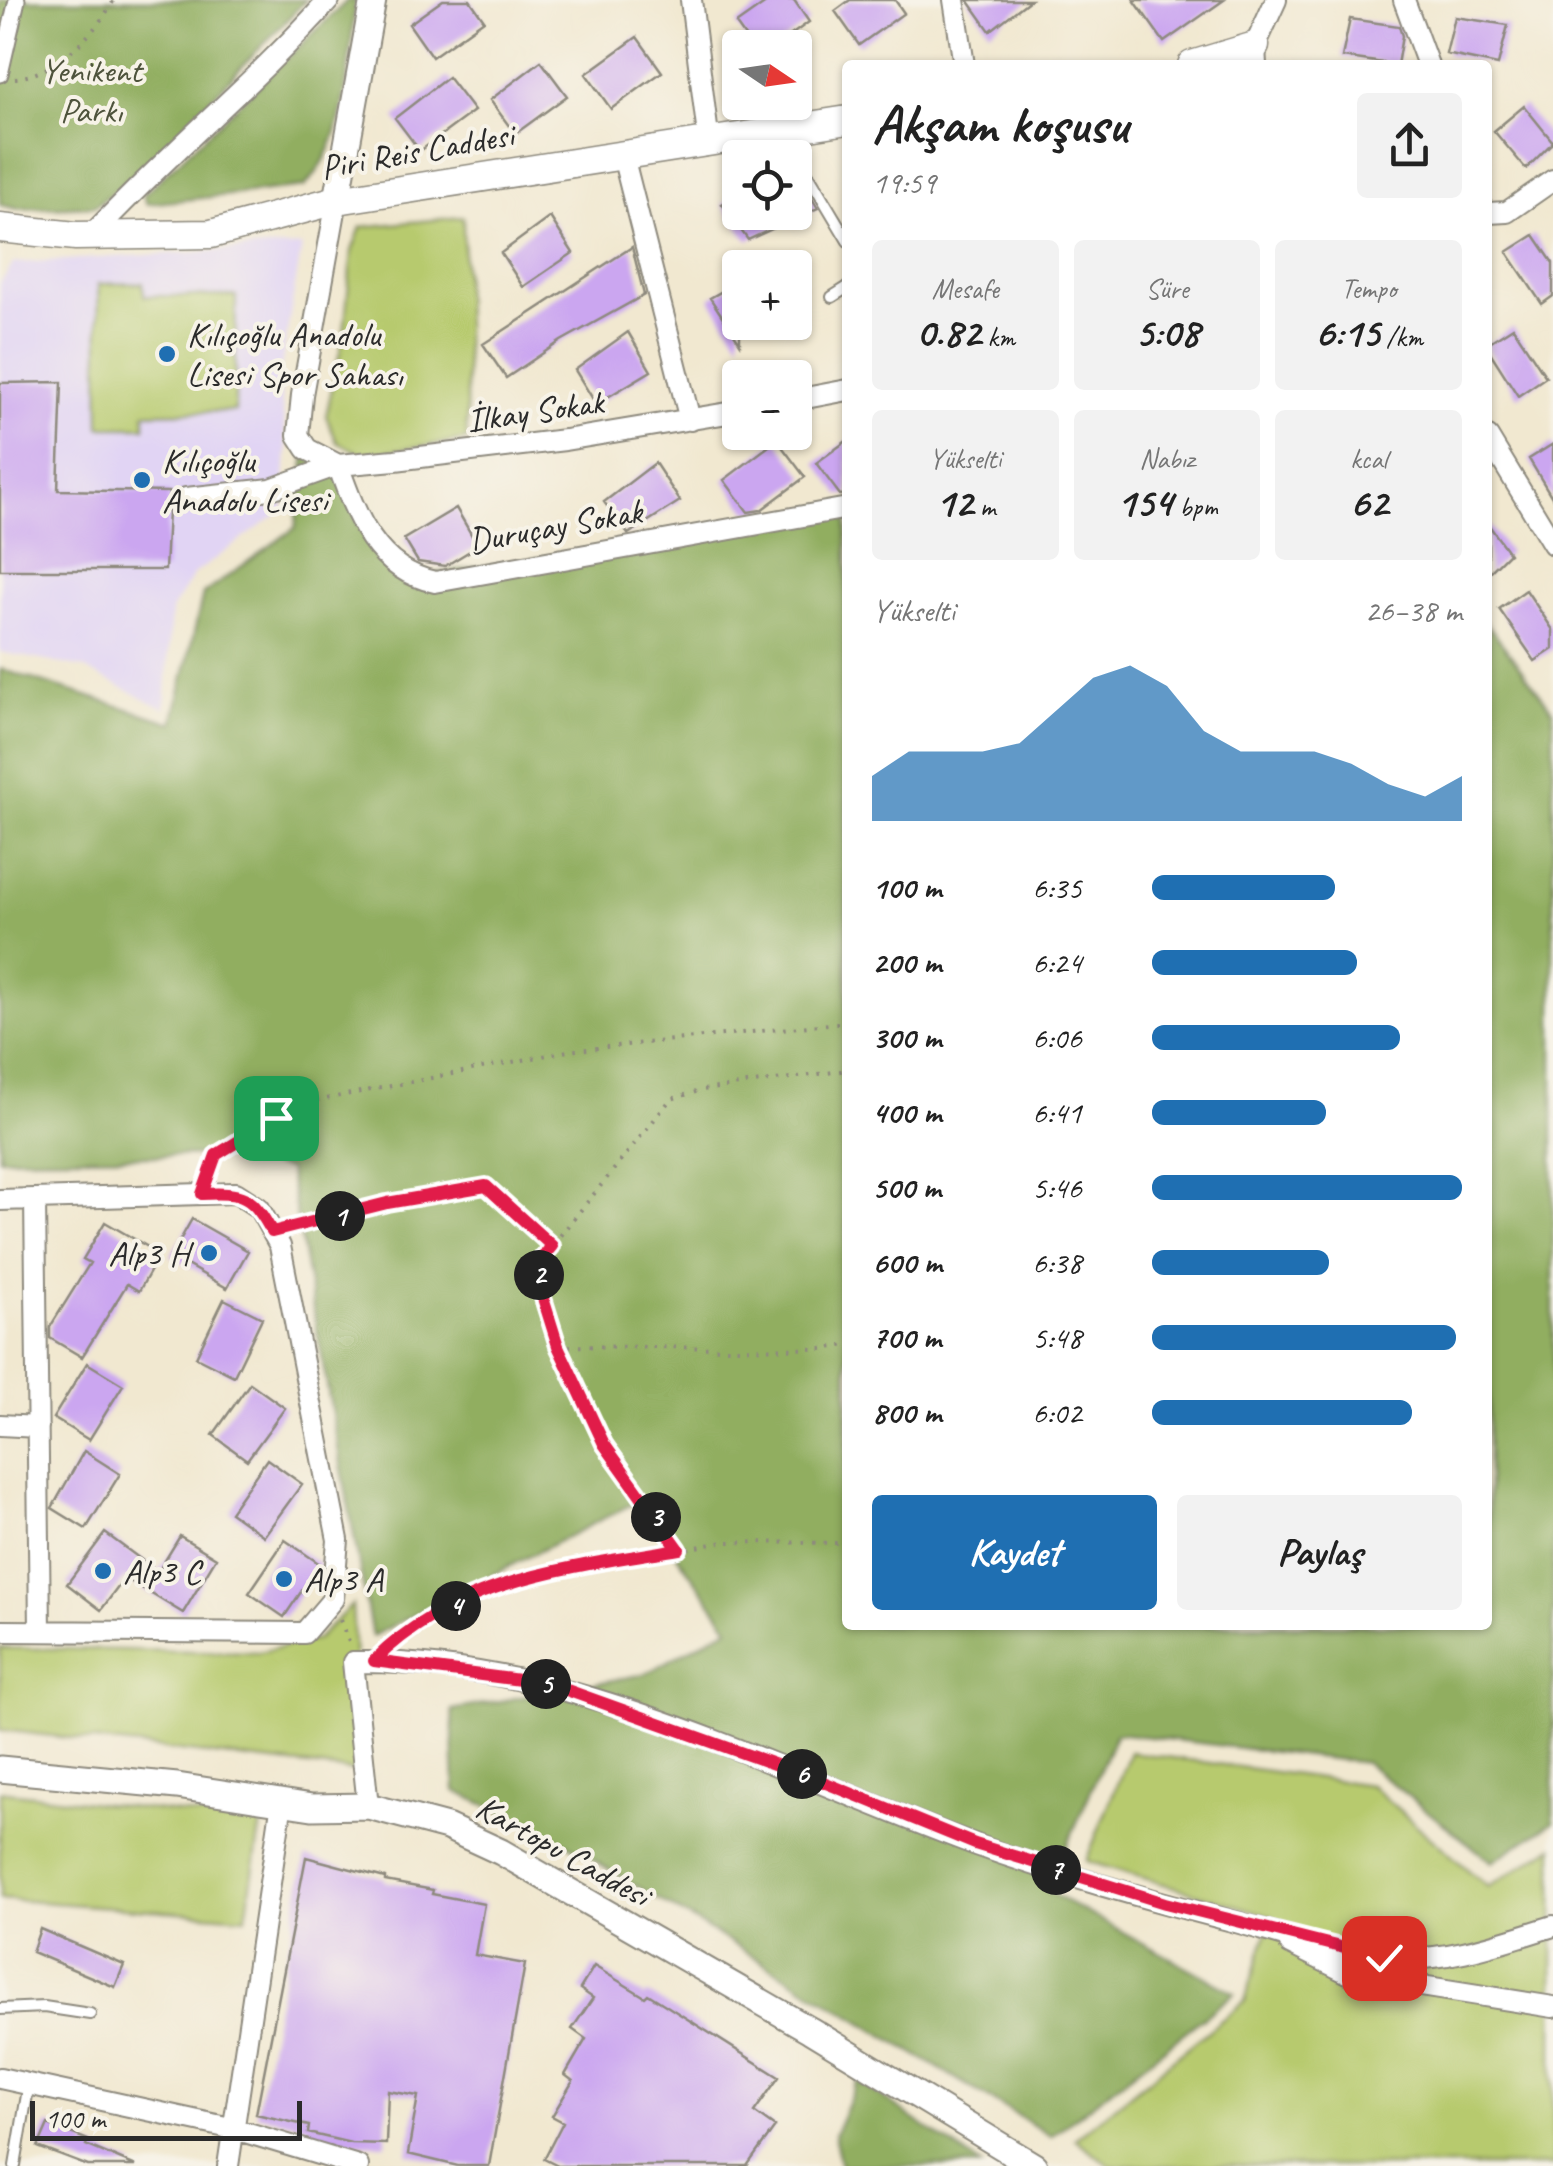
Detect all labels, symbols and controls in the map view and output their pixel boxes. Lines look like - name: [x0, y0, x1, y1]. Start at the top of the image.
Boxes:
- north arrow: [722, 30, 812, 120]
- map controls: [722, 30, 812, 450]
- park label: Yenikent Parkı: [41, 48, 145, 133]
- text: Akşam koşusu: [872, 89, 1128, 159]
- button: share: [1357, 93, 1462, 198]
- street label: Piri Reis Caddesi: [317, 111, 521, 190]
- button: locate: [722, 140, 812, 230]
- text: 19:59: [872, 162, 936, 203]
- button: +: [722, 250, 812, 340]
- text: Mesafe: [932, 271, 999, 306]
- text: Süre: [1145, 271, 1189, 306]
- text: Tempo: [1341, 271, 1396, 306]
- text: 0.82: [916, 306, 981, 359]
- text: 5:08: [1135, 306, 1199, 359]
- text: 6:15: [1314, 306, 1380, 359]
- place label: Kılıçoğlu Anadolu Lisesi Spor Sahası: [187, 312, 404, 397]
- text: km: [981, 319, 1015, 354]
- text: /km: [1380, 319, 1423, 354]
- marker: Kılıçoğlu Anadolu Lisesi Spor Sahası: [156, 343, 178, 365]
- button: −: [722, 360, 812, 450]
- street label: İlkay Sokak: [464, 379, 608, 443]
- place label: Kılıçoğlu Anadolu Lisesi: [162, 438, 332, 523]
- text: Yükselti: [929, 441, 1002, 476]
- text: Nabız: [1139, 441, 1195, 476]
- text: kcal: [1350, 441, 1387, 476]
- marker: Kılıçoğlu Anadolu Lisesi: [131, 469, 153, 491]
- text: 12: [935, 476, 973, 529]
- text: 154: [1116, 476, 1172, 529]
- text: 62: [1349, 476, 1388, 529]
- street label: Duruçay Sokak: [465, 488, 647, 563]
- text: m: [973, 489, 995, 524]
- text: bpm: [1172, 489, 1218, 524]
- text: Yükselti: [872, 590, 955, 631]
- text: 26–38 m: [1364, 590, 1462, 631]
- text: 100 m: [872, 867, 941, 908]
- text: 6:35: [1032, 867, 1082, 908]
- text: 200 m: [872, 942, 941, 983]
- text: 6:24: [1032, 942, 1082, 983]
- text: 300 m: [872, 1017, 941, 1058]
- text: 6:06: [1032, 1017, 1082, 1058]
- pin: [234, 1076, 319, 1161]
- icon: arrive: [249, 1091, 304, 1146]
- text: 400 m: [872, 1092, 941, 1133]
- text: 6:41: [1032, 1092, 1082, 1133]
- text: 500 m: [872, 1167, 941, 1208]
- text: 5:46: [1032, 1167, 1082, 1208]
- pin: 1: [315, 1191, 365, 1241]
- text: 1: [334, 1198, 346, 1233]
- place label: Alp3 H: [108, 1231, 194, 1276]
- marker: Alp3 H: [198, 1242, 220, 1264]
- text: 600 m: [872, 1242, 942, 1283]
- text: 6:38: [1032, 1242, 1082, 1283]
- pin: 2: [514, 1250, 564, 1300]
- text: 2: [533, 1257, 545, 1292]
- text: 700 m: [872, 1317, 941, 1358]
- text: 5:48: [1032, 1317, 1082, 1358]
- text: 800 m: [872, 1392, 941, 1433]
- text: 6:02: [1032, 1392, 1082, 1433]
- pin: 3: [631, 1492, 681, 1542]
- button: Kaydet: [872, 1495, 1157, 1610]
- button: Paylaş: [1177, 1495, 1462, 1610]
- text: 3: [650, 1499, 662, 1534]
- place label: Alp3 C: [123, 1549, 204, 1594]
- place label: Alp3 A: [304, 1557, 384, 1602]
- marker: Alp3 C: [92, 1560, 114, 1582]
- marker: Alp3 A: [273, 1568, 295, 1590]
- pin: 4: [431, 1581, 481, 1631]
- text: 4: [450, 1588, 462, 1623]
- pin: 5: [521, 1659, 571, 1709]
- text: 5: [540, 1666, 552, 1701]
- pin: 6: [777, 1749, 827, 1799]
- text: 6: [795, 1756, 809, 1791]
- street label: Kartopu Caddesi: [468, 1785, 662, 1919]
- pin: 7: [1031, 1845, 1081, 1895]
- text: 7: [1050, 1852, 1062, 1887]
- pin: [1342, 1916, 1427, 2001]
- icon: check: [1357, 1931, 1412, 1986]
- scale bar: [30, 2096, 302, 2140]
- text: 100 m: [45, 2101, 105, 2136]

